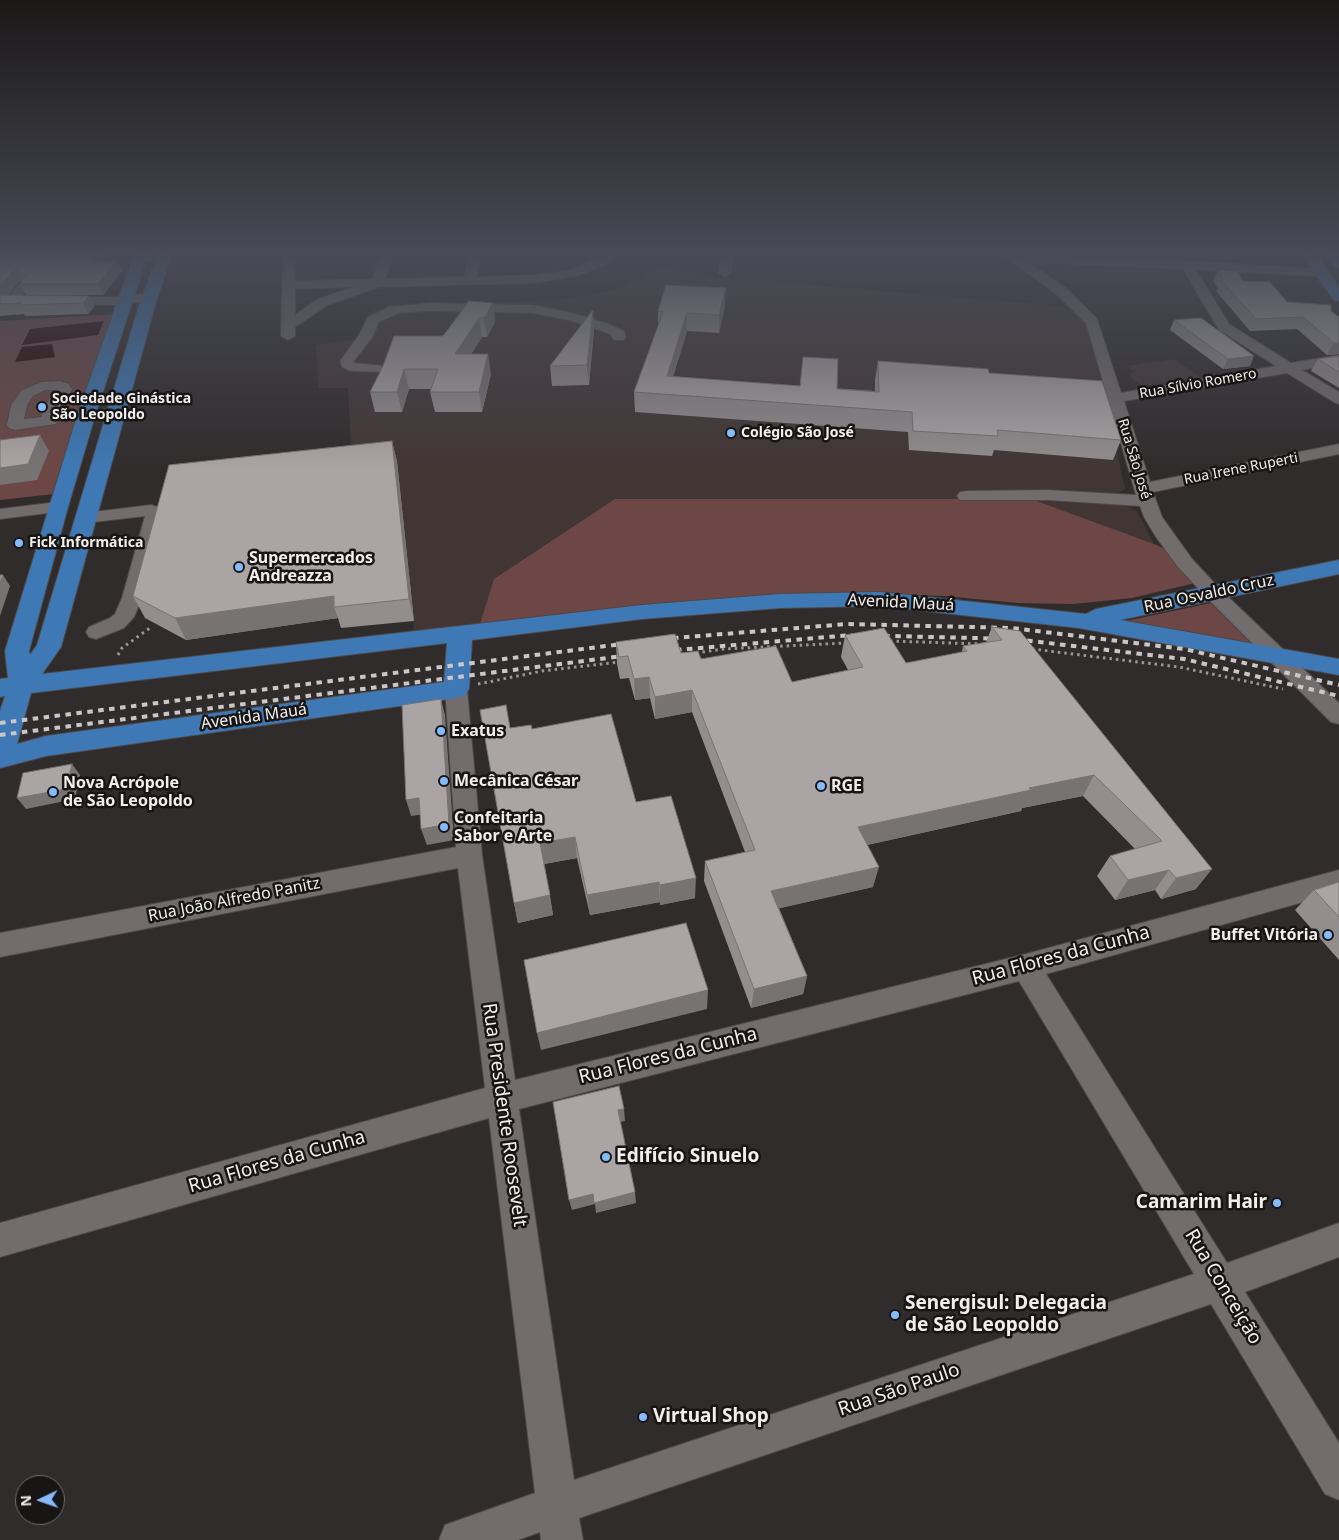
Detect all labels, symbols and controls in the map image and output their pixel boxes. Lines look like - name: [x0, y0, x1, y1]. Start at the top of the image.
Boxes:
- street label: Rua Sílvio Romero: [1138, 365, 1258, 403]
- place label: Sociedade Ginástica São Leopoldo: [52, 391, 191, 424]
- marker: Sociedade Ginástica São Leopoldo: [36, 401, 48, 413]
- street label: Rua São José: [1114, 417, 1154, 501]
- place label: Colégio São José: [741, 425, 854, 441]
- marker: Colégio São José: [725, 427, 737, 439]
- street label: Rua Irene Ruperti: [1183, 450, 1299, 488]
- place label: Fick Informática: [29, 535, 143, 551]
- marker: Fick Informática: [13, 537, 25, 549]
- place label: Supermercados Andreazza: [249, 548, 373, 586]
- marker: Supermercados Andreazza: [233, 561, 245, 573]
- street label: Rua Osvaldo Cruz: [1142, 571, 1276, 617]
- street label: Avenida Mauá: [847, 591, 955, 615]
- street label: Avenida Mauá: [200, 700, 308, 734]
- place label: Exatus: [451, 721, 504, 741]
- marker: Exatus: [435, 725, 447, 737]
- place label: Mecânica César: [454, 771, 578, 791]
- place label: Nova Acrópole de São Leopoldo: [63, 773, 193, 811]
- marker: Mecânica César: [438, 775, 450, 787]
- place label: RGE: [831, 776, 862, 796]
- marker: RGE: [815, 780, 827, 792]
- marker: Nova Acrópole de São Leopoldo: [47, 786, 59, 798]
- place label: Confeitaria Sabor e Arte: [454, 808, 552, 846]
- marker: Confeitaria Sabor e Arte: [438, 821, 450, 833]
- street label: Rua João Alfredo Panitz: [146, 874, 322, 926]
- street label: Rua Flores da Cunha: [970, 921, 1152, 991]
- place label: Buffet Vitória: [1210, 925, 1318, 945]
- marker: Buffet Vitória: [1322, 929, 1334, 941]
- street label: Rua Presidente Roosevelt: [477, 1002, 531, 1228]
- street label: Rua Flores da Cunha: [577, 1023, 759, 1089]
- street label: Rua Flores da Cunha: [186, 1126, 368, 1198]
- place label: Edifício Sinuelo: [616, 1146, 759, 1168]
- marker: Edifício Sinuelo: [600, 1151, 612, 1163]
- place label: Camarim Hair: [1136, 1192, 1267, 1214]
- marker: Camarim Hair: [1271, 1197, 1283, 1209]
- street label: Rua Conceição: [1180, 1225, 1266, 1349]
- place label: Senergisul: Delegacia de São Leopoldo: [905, 1293, 1107, 1337]
- marker: Senergisul: Delegacia de São Leopoldo: [889, 1309, 901, 1321]
- street label: Rua São Paulo: [835, 1359, 963, 1421]
- place label: Virtual Shop: [653, 1406, 769, 1428]
- marker: Virtual Shop: [637, 1411, 649, 1423]
- north arrow: [15, 1475, 65, 1525]
- text: N: [16, 1495, 35, 1507]

